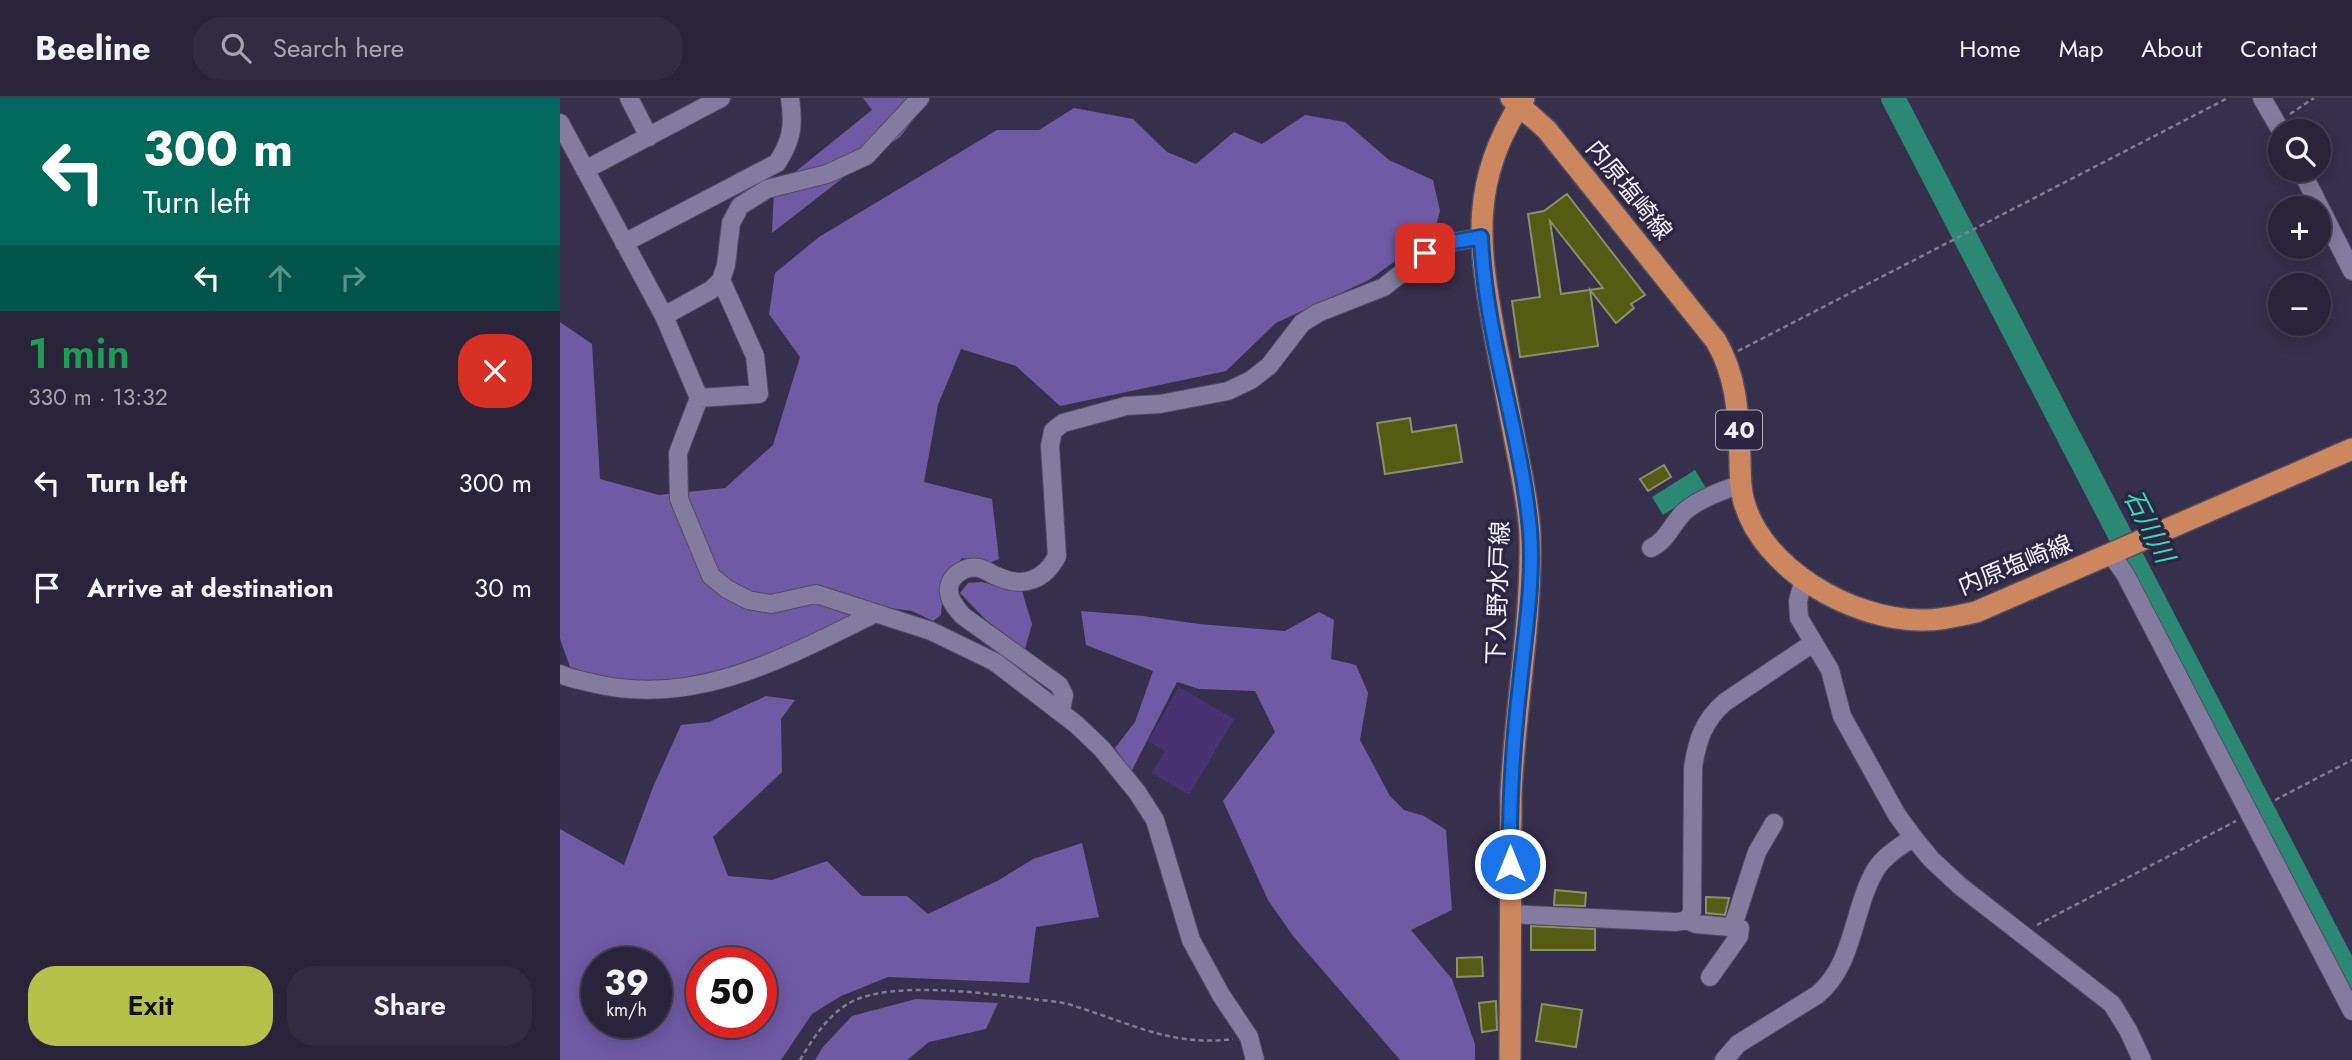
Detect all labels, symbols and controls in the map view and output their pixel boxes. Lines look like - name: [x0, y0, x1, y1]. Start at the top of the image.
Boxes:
- search box: [193, 17, 683, 80]
- text: Beeline: [35, 25, 151, 72]
- icon: search: [217, 29, 255, 67]
- text: Search here: [273, 29, 404, 67]
- text: Home: [1959, 31, 2021, 66]
- text: Map: [2059, 31, 2103, 66]
- text: About: [2141, 31, 2202, 66]
- text: Contact: [2240, 31, 2317, 66]
- text: 300 m: [143, 114, 293, 184]
- map controls: [2268, 119, 2331, 336]
- button: search: [2268, 119, 2331, 182]
- icon: left: [28, 126, 119, 217]
- street label: 内原塩崎線: [1578, 132, 1681, 247]
- text: Turn left: [143, 179, 250, 225]
- button: +: [2268, 196, 2331, 259]
- pin: [1395, 223, 1455, 283]
- icon: arrive: [1406, 234, 1444, 272]
- icon: left: [188, 259, 226, 297]
- icon: ahead: [261, 259, 299, 297]
- icon: right: [334, 259, 372, 297]
- button: −: [2268, 273, 2331, 336]
- text: 1 min: [28, 323, 130, 384]
- button: close: [458, 334, 532, 408]
- text: 330 m · 13:32: [28, 380, 168, 414]
- road number: 40: [1716, 410, 1762, 450]
- icon: left: [28, 464, 66, 502]
- text: Turn left: [87, 464, 187, 502]
- text: 300 m: [459, 464, 532, 502]
- water label: 石川川: [2114, 483, 2185, 572]
- street label: 下入野水戸線: [1477, 520, 1518, 666]
- street label: 内原塩崎線: [1953, 526, 2077, 603]
- icon: arrive: [28, 569, 66, 607]
- text: Arrive at destination: [87, 569, 334, 607]
- text: 30 m: [474, 569, 532, 607]
- position arrow: [1473, 827, 1547, 901]
- speed limit sign: 50: [686, 947, 777, 1038]
- text: 39: [604, 958, 649, 1008]
- button: Exit: [28, 966, 273, 1046]
- button: Share: [287, 966, 532, 1046]
- text: km/h: [606, 997, 647, 1023]

